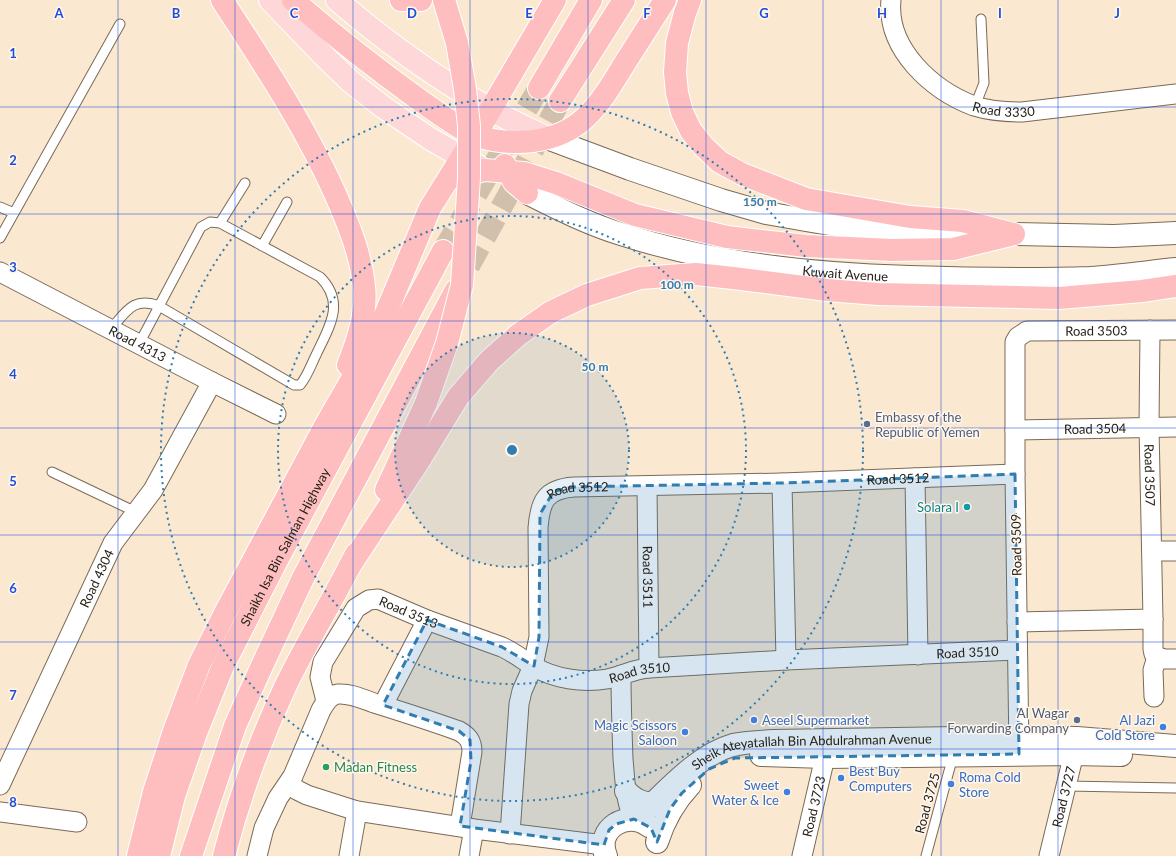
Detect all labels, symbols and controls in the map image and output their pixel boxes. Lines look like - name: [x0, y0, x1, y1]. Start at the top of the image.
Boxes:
- text: A: [53, 5, 64, 21]
- text: B: [172, 5, 181, 21]
- text: C: [290, 5, 299, 21]
- text: D: [407, 5, 417, 21]
- text: E: [525, 5, 533, 21]
- text: F: [643, 5, 651, 21]
- text: G: [759, 5, 769, 21]
- text: H: [877, 5, 887, 21]
- text: I: [998, 5, 1002, 21]
- text: J: [1114, 5, 1120, 21]
- text: 1: [9, 45, 17, 61]
- street label: Road 3330: [971, 98, 1036, 120]
- text: 2: [9, 152, 17, 168]
- text: 150 m: [743, 194, 777, 209]
- text: 3: [9, 259, 17, 275]
- street label: Kuwait Avenue: [802, 262, 889, 284]
- text: 100 m: [660, 277, 694, 292]
- street label: Road 4313: [106, 322, 169, 365]
- street label: Road 3503: [1065, 322, 1128, 339]
- text: 50 m: [582, 359, 608, 374]
- text: 4: [9, 366, 17, 382]
- place label: Embassy of the Republic of Yemen: [875, 409, 980, 440]
- marker: Embassy of the Republic of Yemen: [862, 419, 872, 429]
- street label: Road 3504: [1064, 420, 1127, 437]
- centre of rings: [505, 443, 519, 457]
- street label: Road 3507: [1141, 444, 1159, 507]
- street label: Shaikh Isa Bin Salman Highway: [237, 465, 333, 629]
- street label: Road 3512: [867, 469, 930, 488]
- text: 5: [9, 473, 17, 489]
- street label: Road 3512: [543, 478, 609, 502]
- place label: Solara I: [917, 499, 959, 515]
- marker: Solara I: [962, 502, 972, 512]
- street label: Road 3509: [1007, 514, 1025, 576]
- street label: Road 4304: [76, 546, 117, 610]
- street label: Road 3511: [640, 546, 656, 608]
- text: 6: [9, 580, 17, 596]
- street label: Road 3513: [377, 593, 440, 631]
- street label: Road 3510: [936, 643, 999, 661]
- street label: Road 3510: [607, 659, 671, 686]
- text: 7: [9, 687, 17, 703]
- place label: Al Wagar Forwarding Company: [947, 705, 1069, 736]
- place label: Aseel Supermarket: [762, 712, 870, 728]
- place label: Al Jazi Cold Store: [1095, 712, 1155, 743]
- marker: Aseel Supermarket: [749, 715, 759, 725]
- marker: Al Wagar Forwarding Company: [1072, 715, 1082, 725]
- place label: Magic Scissors Saloon: [594, 717, 677, 748]
- marker: Al Jazi Cold Store: [1158, 722, 1168, 732]
- marker: Magic Scissors Saloon: [680, 727, 690, 737]
- street label: Sheik Ateyatallah Bin Abdulrahman Avenue: [688, 730, 932, 773]
- place label: Madan Fitness: [334, 759, 418, 775]
- marker: Madan Fitness: [321, 762, 331, 772]
- place label: Best Buy Computers: [849, 763, 912, 794]
- street label: Road 3727: [1048, 764, 1079, 829]
- place label: Roma Cold Store: [959, 769, 1021, 800]
- street label: Road 3725: [911, 771, 943, 835]
- marker: Best Buy Computers: [836, 773, 846, 783]
- street label: Road 3723: [799, 774, 828, 839]
- place label: Sweet Water & Ice: [712, 777, 779, 808]
- marker: Roma Cold Store: [946, 779, 956, 789]
- marker: Sweet Water & Ice: [782, 787, 792, 797]
- text: 8: [9, 794, 17, 810]

